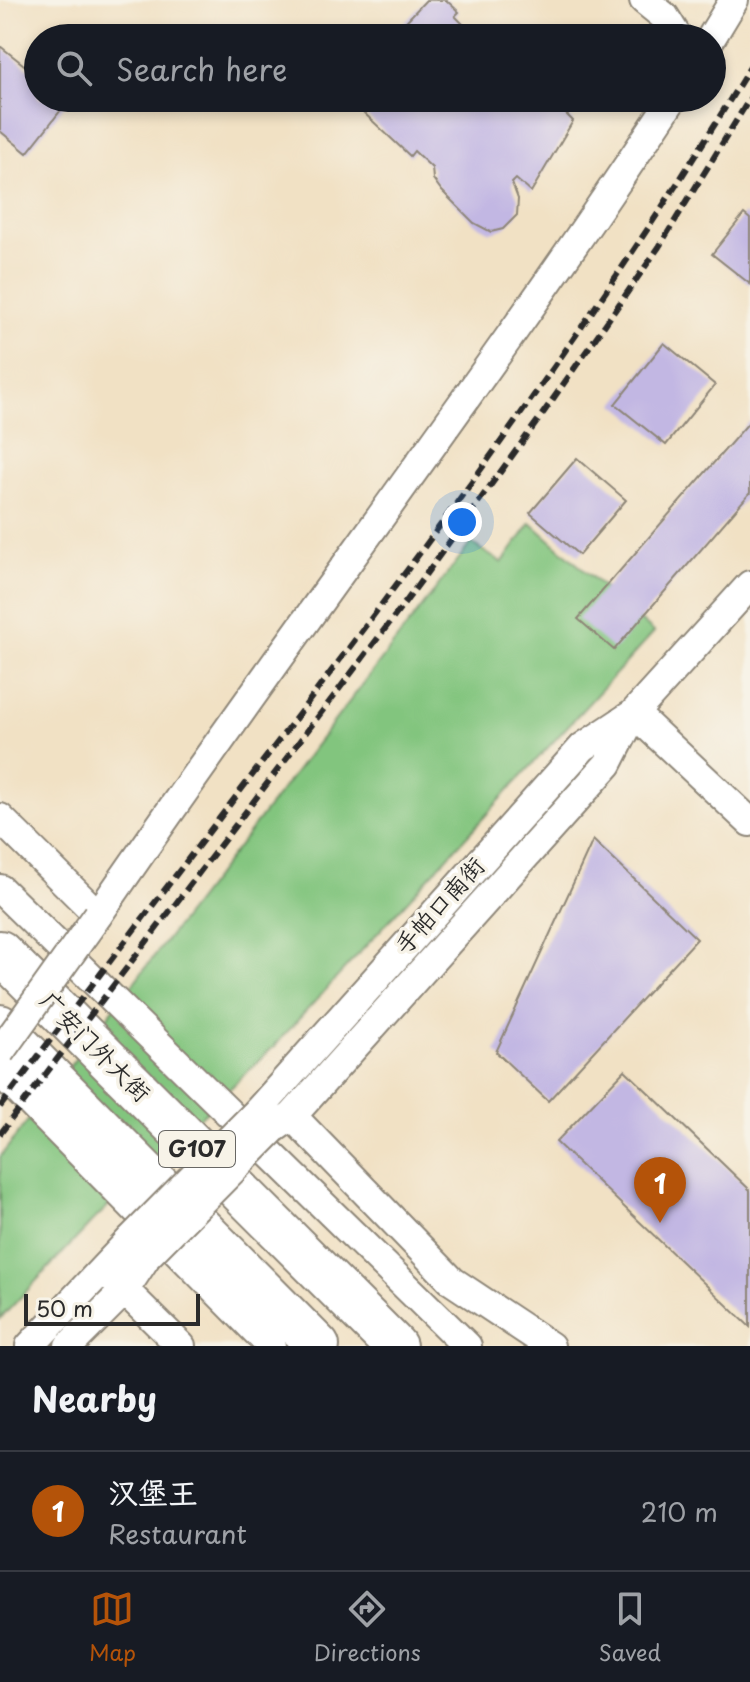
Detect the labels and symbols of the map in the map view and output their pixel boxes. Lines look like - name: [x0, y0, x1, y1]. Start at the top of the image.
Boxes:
- your location: [442, 502, 482, 542]
- street label: 手帕口南街: [385, 848, 492, 961]
- street label: 广安门外大街: [33, 982, 160, 1109]
- road number: G107: [159, 1131, 235, 1167]
- pin: 1: [634, 1157, 686, 1223]
- scale bar: [24, 1290, 200, 1326]

